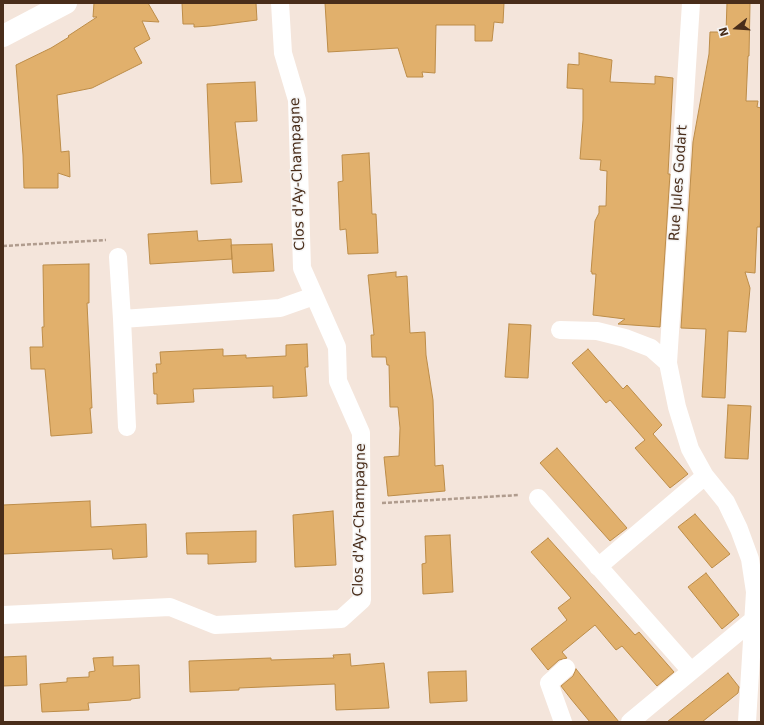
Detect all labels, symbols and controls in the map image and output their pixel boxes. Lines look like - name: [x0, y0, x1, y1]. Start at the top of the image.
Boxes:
- north arrow: [716, 8, 756, 48]
- text: N: [716, 25, 732, 38]
- street label: Clos d'Ay-Champagne: [287, 97, 309, 251]
- street label: Rue Jules Godart: [667, 124, 691, 242]
- street label: Clos d'Ay-Champagne: [350, 443, 370, 597]

